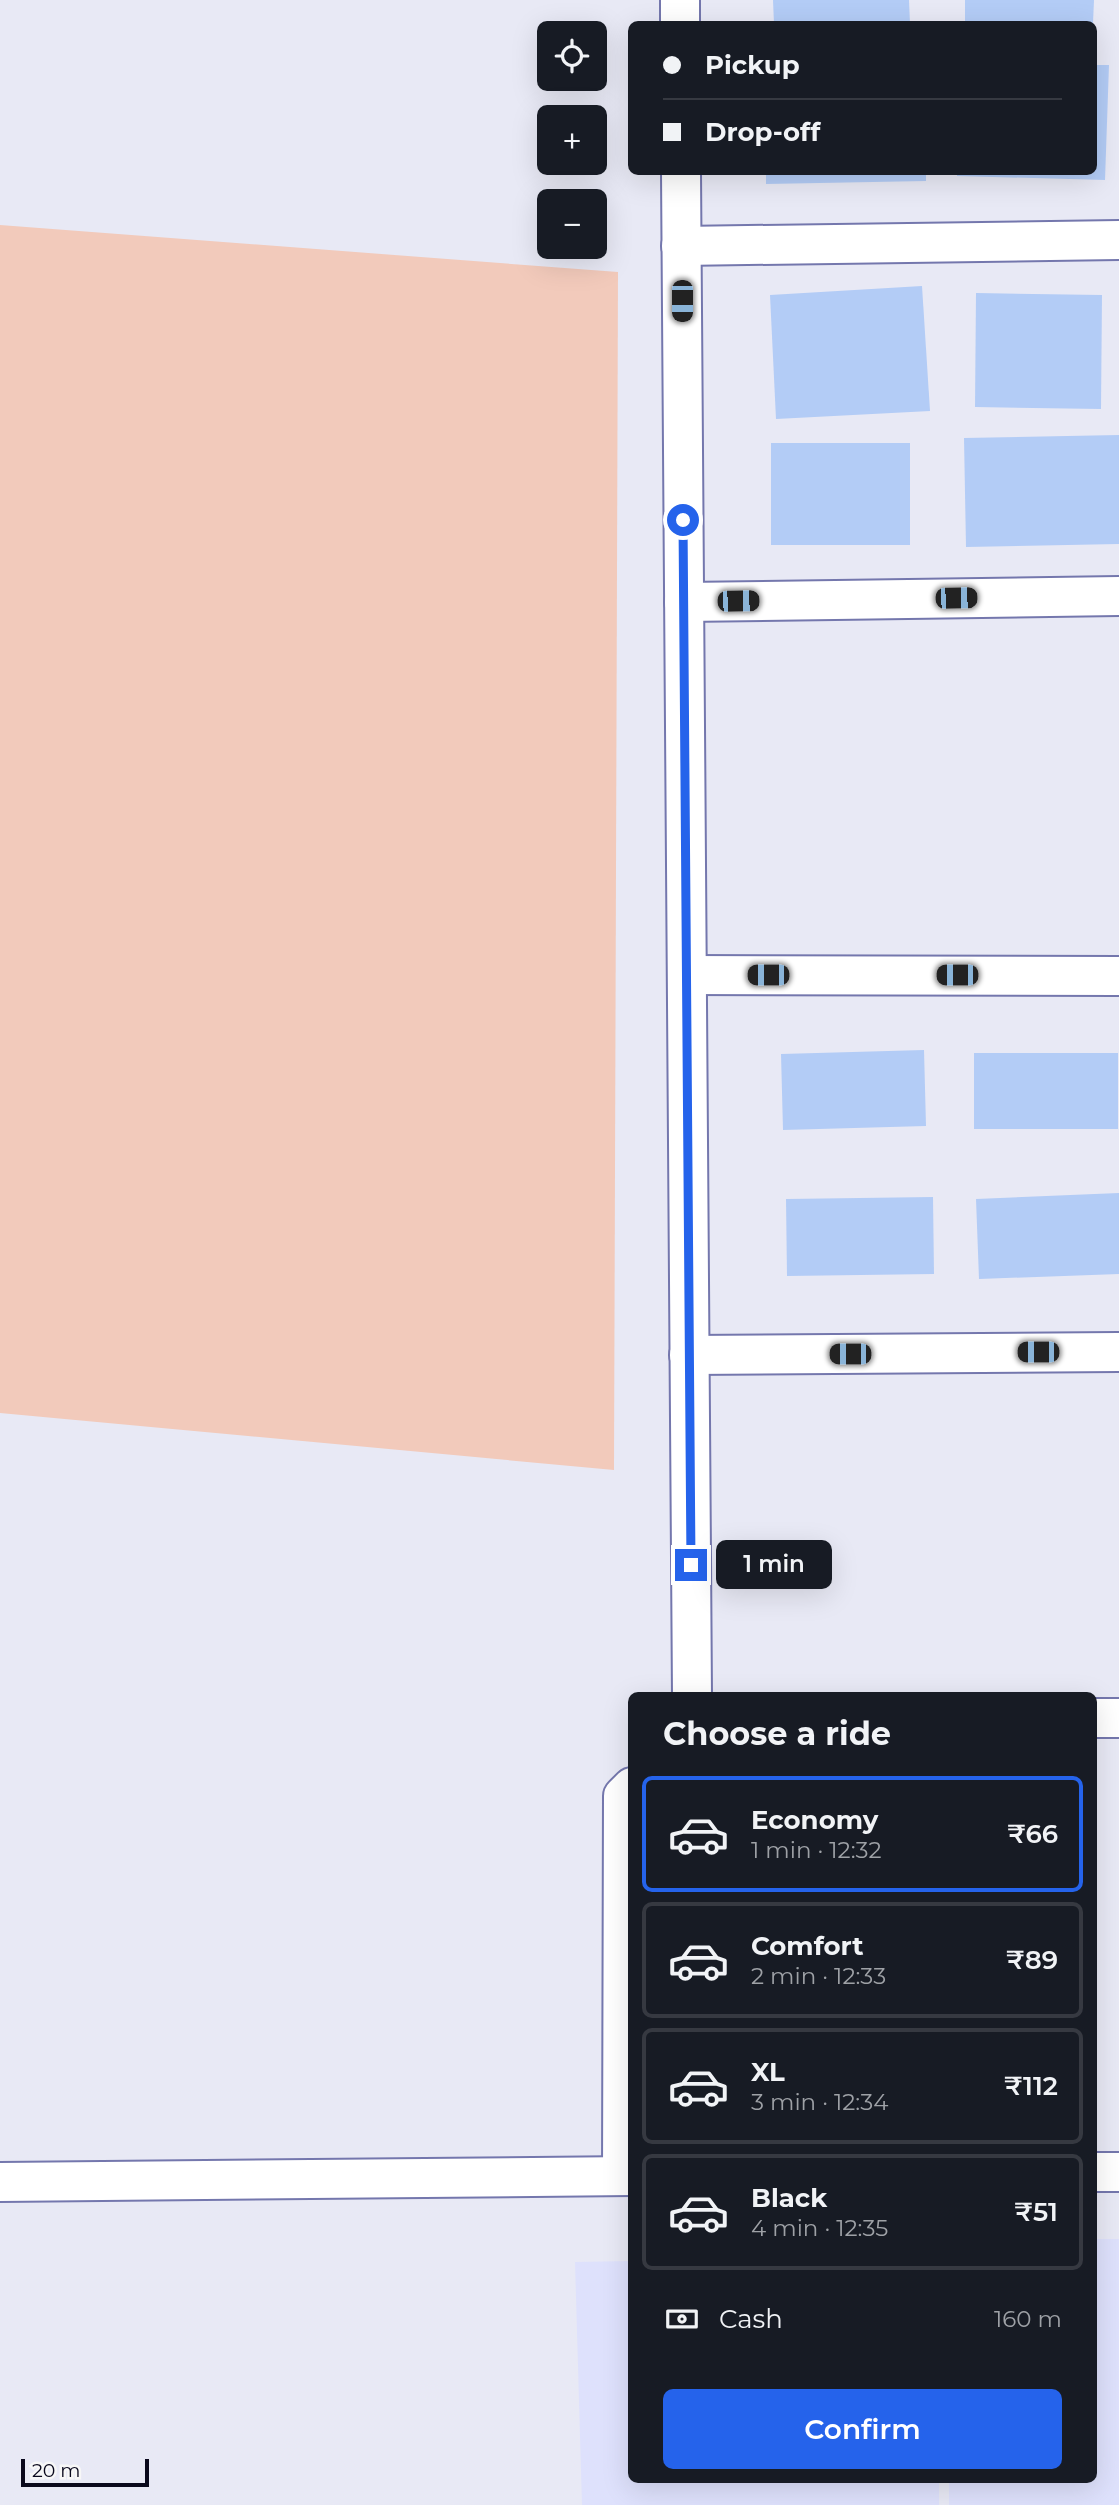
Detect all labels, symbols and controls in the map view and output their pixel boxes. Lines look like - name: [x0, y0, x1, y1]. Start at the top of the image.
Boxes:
- map controls: [537, 21, 607, 259]
- button: locate: [537, 21, 607, 91]
- text: Pickup: [705, 49, 800, 81]
- button: +: [537, 105, 607, 175]
- text: Drop-off: [705, 116, 820, 148]
- button: −: [537, 189, 607, 259]
- car: [672, 280, 693, 322]
- route start: [667, 504, 699, 536]
- car: [935, 587, 978, 609]
- car: [717, 590, 760, 612]
- car: [748, 965, 790, 986]
- car: [937, 965, 979, 986]
- car: [1018, 1342, 1060, 1363]
- car: [830, 1344, 872, 1365]
- callout: 1 min: [716, 1540, 831, 1590]
- route end: [675, 1549, 707, 1581]
- text: 1 min: [743, 1550, 805, 1578]
- text: Choose a ride: [663, 1714, 891, 1753]
- icon: car: [667, 1803, 730, 1866]
- text: Economy: [751, 1804, 878, 1836]
- text: ₹66: [1007, 1818, 1058, 1850]
- text: 1 min · 12:32: [751, 1836, 881, 1864]
- icon: car: [667, 1929, 730, 1992]
- text: Comfort: [751, 1930, 863, 1962]
- text: ₹89: [1006, 1944, 1058, 1976]
- text: 2 min · 12:33: [751, 1962, 886, 1990]
- icon: car: [667, 2055, 730, 2118]
- text: XL: [751, 2056, 785, 2088]
- text: ₹112: [1004, 2070, 1058, 2102]
- text: 3 min · 12:34: [751, 2088, 888, 2116]
- icon: car: [667, 2181, 730, 2244]
- text: Black: [751, 2182, 827, 2214]
- text: ₹51: [1014, 2196, 1058, 2228]
- text: 4 min · 12:35: [751, 2214, 888, 2242]
- icon: cash: [663, 2300, 701, 2338]
- text: Cash: [719, 2303, 783, 2335]
- text: 160 m: [994, 2305, 1062, 2333]
- button: Confirm: [663, 2389, 1062, 2469]
- scale bar: [21, 2456, 149, 2488]
- text: 20 m: [32, 2459, 80, 2482]

